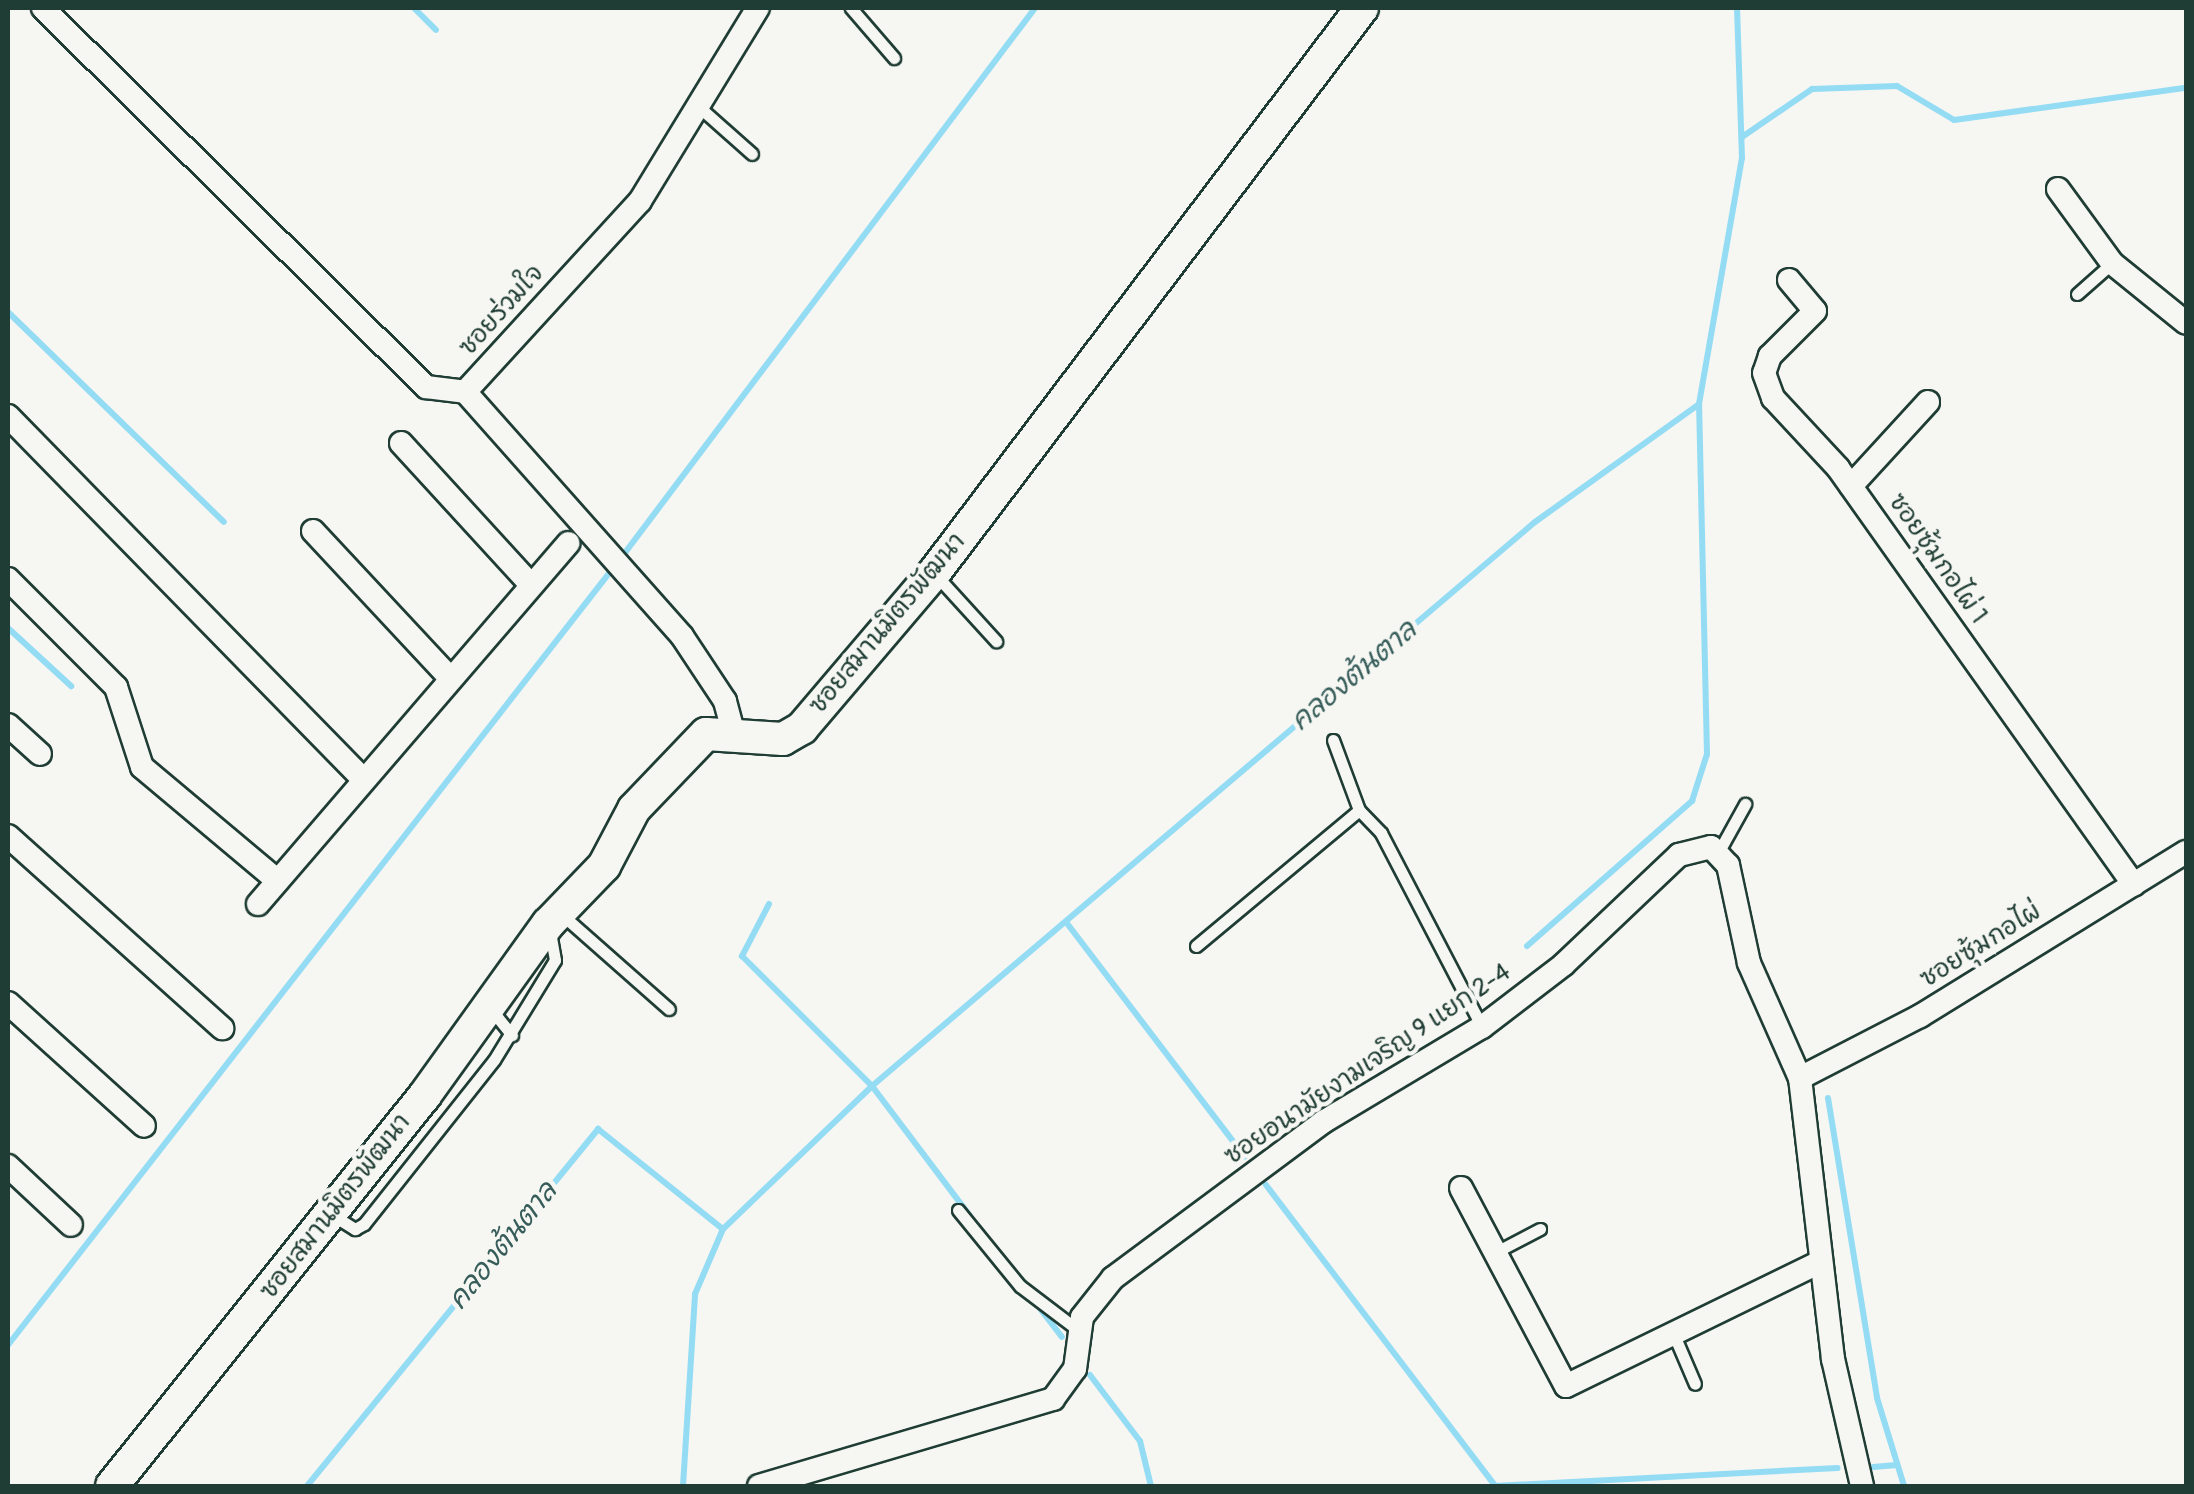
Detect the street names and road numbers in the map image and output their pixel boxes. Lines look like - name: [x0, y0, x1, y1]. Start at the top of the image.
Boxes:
- street label: ซอยร่วมใจ: [453, 259, 551, 363]
- street label: ซอยซุ้มกอไผ่ 1: [1881, 488, 1993, 630]
- street label: ซอยสมานมิตรพัฒนา: [804, 527, 972, 721]
- street label: ซอยซุ้มกอไผ่: [1915, 897, 2047, 995]
- street label: ซอยอนามัยงามเจริญ 9 แยก 2-4: [1219, 958, 1517, 1172]
- street label: ซอยสมานมิตรพัฒนา: [254, 1108, 418, 1306]

